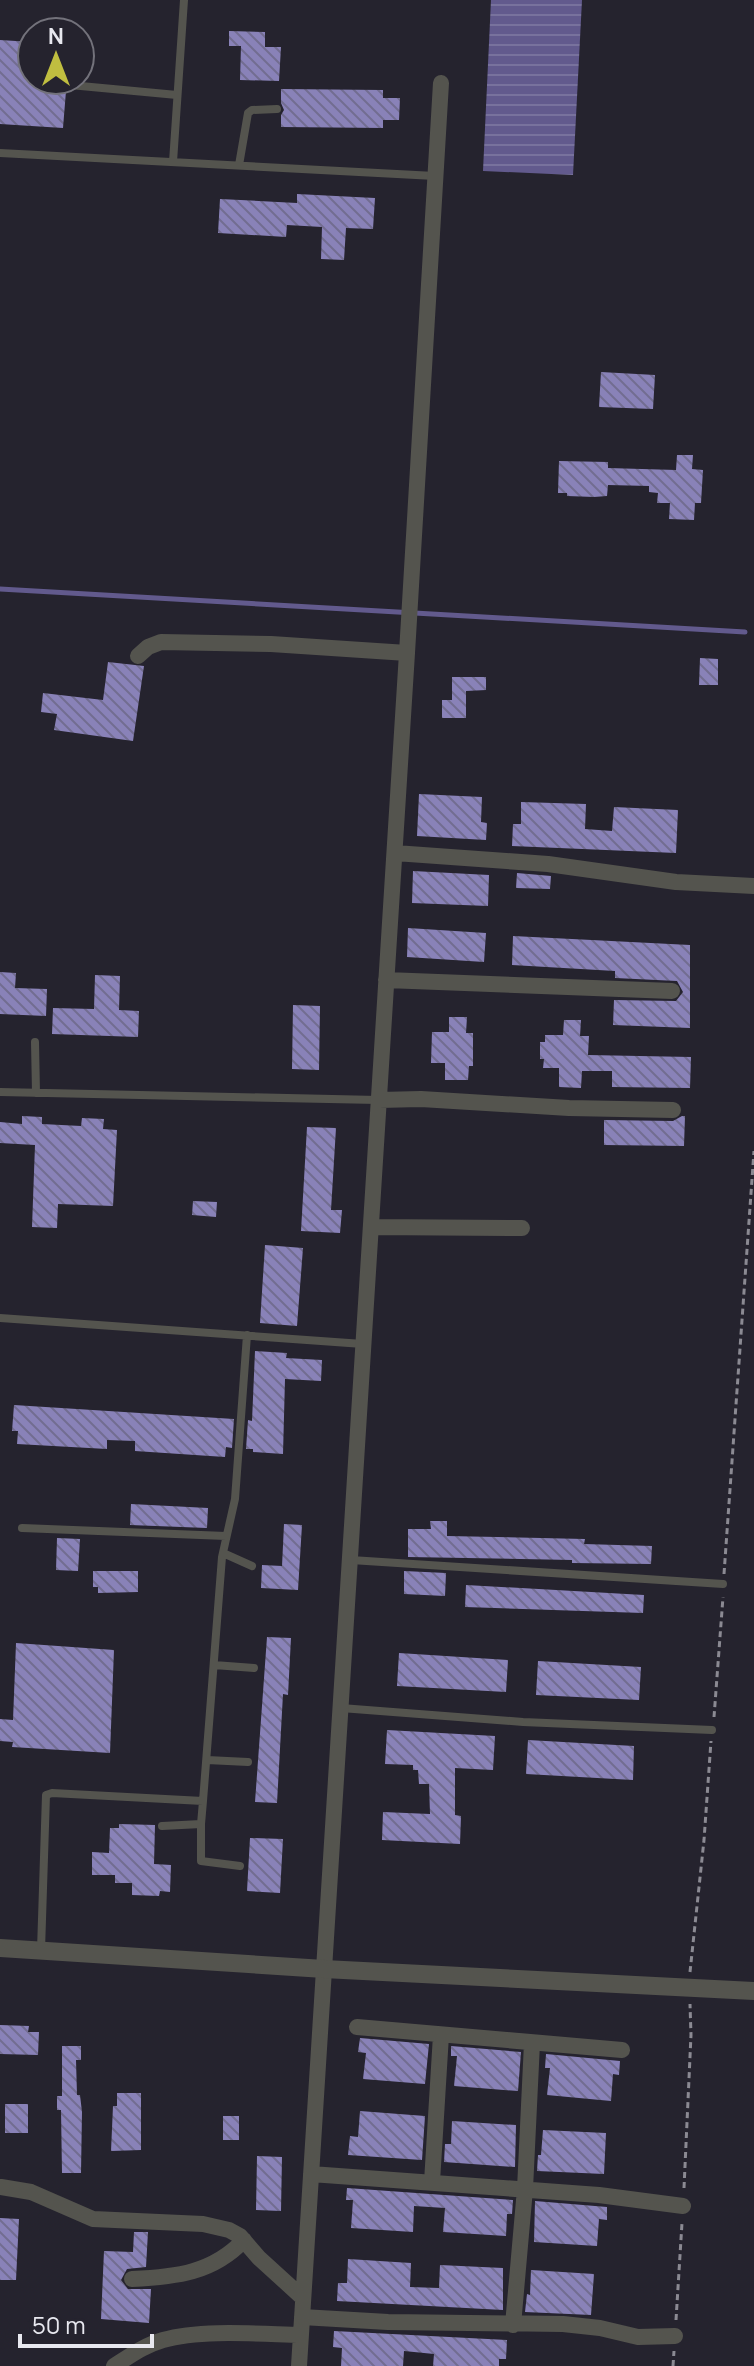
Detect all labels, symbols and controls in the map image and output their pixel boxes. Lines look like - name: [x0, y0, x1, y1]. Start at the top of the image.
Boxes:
- north arrow: [16, 16, 96, 96]
- text: N: [48, 21, 64, 51]
- scale bar: [20, 2298, 152, 2348]
- text: 50 m: [32, 2308, 86, 2341]

